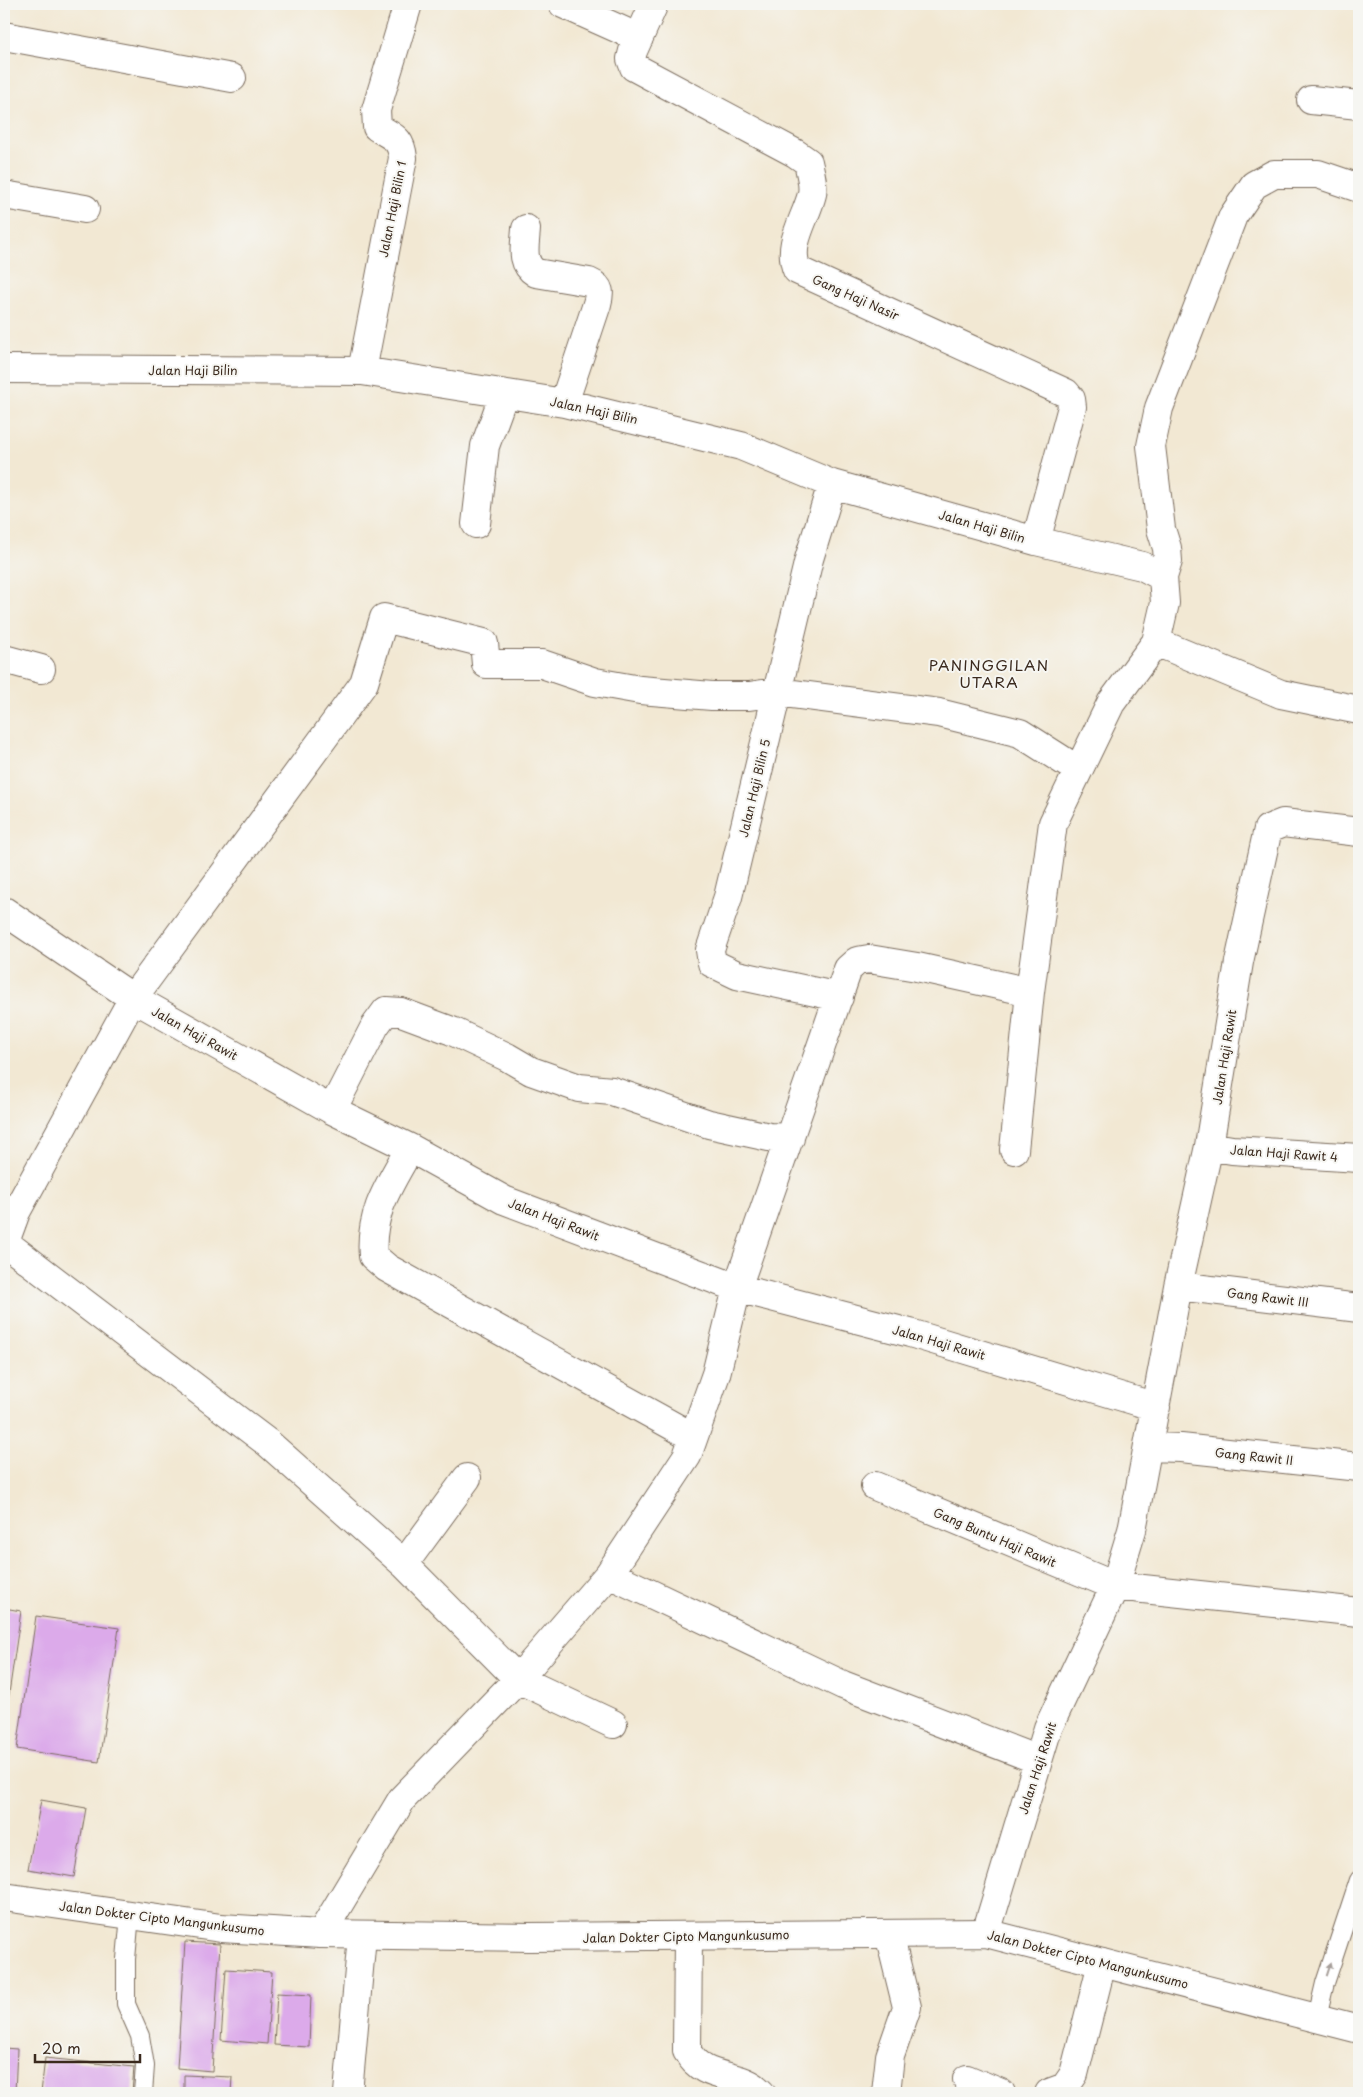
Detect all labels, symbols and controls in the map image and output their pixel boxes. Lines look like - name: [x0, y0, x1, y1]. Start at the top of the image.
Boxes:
- street label: Jalan Haji Bilin 1: [374, 159, 410, 259]
- street label: Gang Haji Nasir: [810, 270, 903, 324]
- street label: Jalan Haji Bilin: [148, 361, 238, 379]
- street label: Jalan Haji Bilin: [548, 392, 640, 428]
- street label: Jalan Haji Bilin: [937, 505, 1027, 547]
- district label: PANINGGILAN UTARA: [929, 653, 1049, 693]
- street label: Jalan Haji Bilin 5: [734, 737, 774, 839]
- street label: Jalan Haji Rawit: [149, 1002, 241, 1064]
- street label: Jalan Haji Rawit: [1208, 1008, 1240, 1106]
- street label: Jalan Haji Rawit 4: [1229, 1140, 1339, 1166]
- street label: Jalan Haji Rawit: [506, 1193, 602, 1245]
- street label: Gang Rawit III: [1226, 1283, 1310, 1311]
- street label: Jalan Haji Rawit: [890, 1320, 988, 1364]
- street label: Gang Rawit II: [1214, 1443, 1294, 1469]
- street label: Gang Buntu Haji Rawit: [931, 1503, 1059, 1571]
- street label: Jalan Haji Rawit: [1014, 1719, 1060, 1816]
- street label: Jalan Dokter Cipto Mangunkusumo: [58, 1896, 266, 1940]
- street label: Jalan Dokter Cipto Mangunkusumo: [583, 1925, 790, 1947]
- street label: Jalan Dokter Cipto Mangunkusumo: [986, 1925, 1191, 1993]
- one-way arrow: [1326, 1962, 1334, 1977]
- scale bar: [35, 2032, 140, 2064]
- text: 20 m: [42, 2036, 81, 2059]

